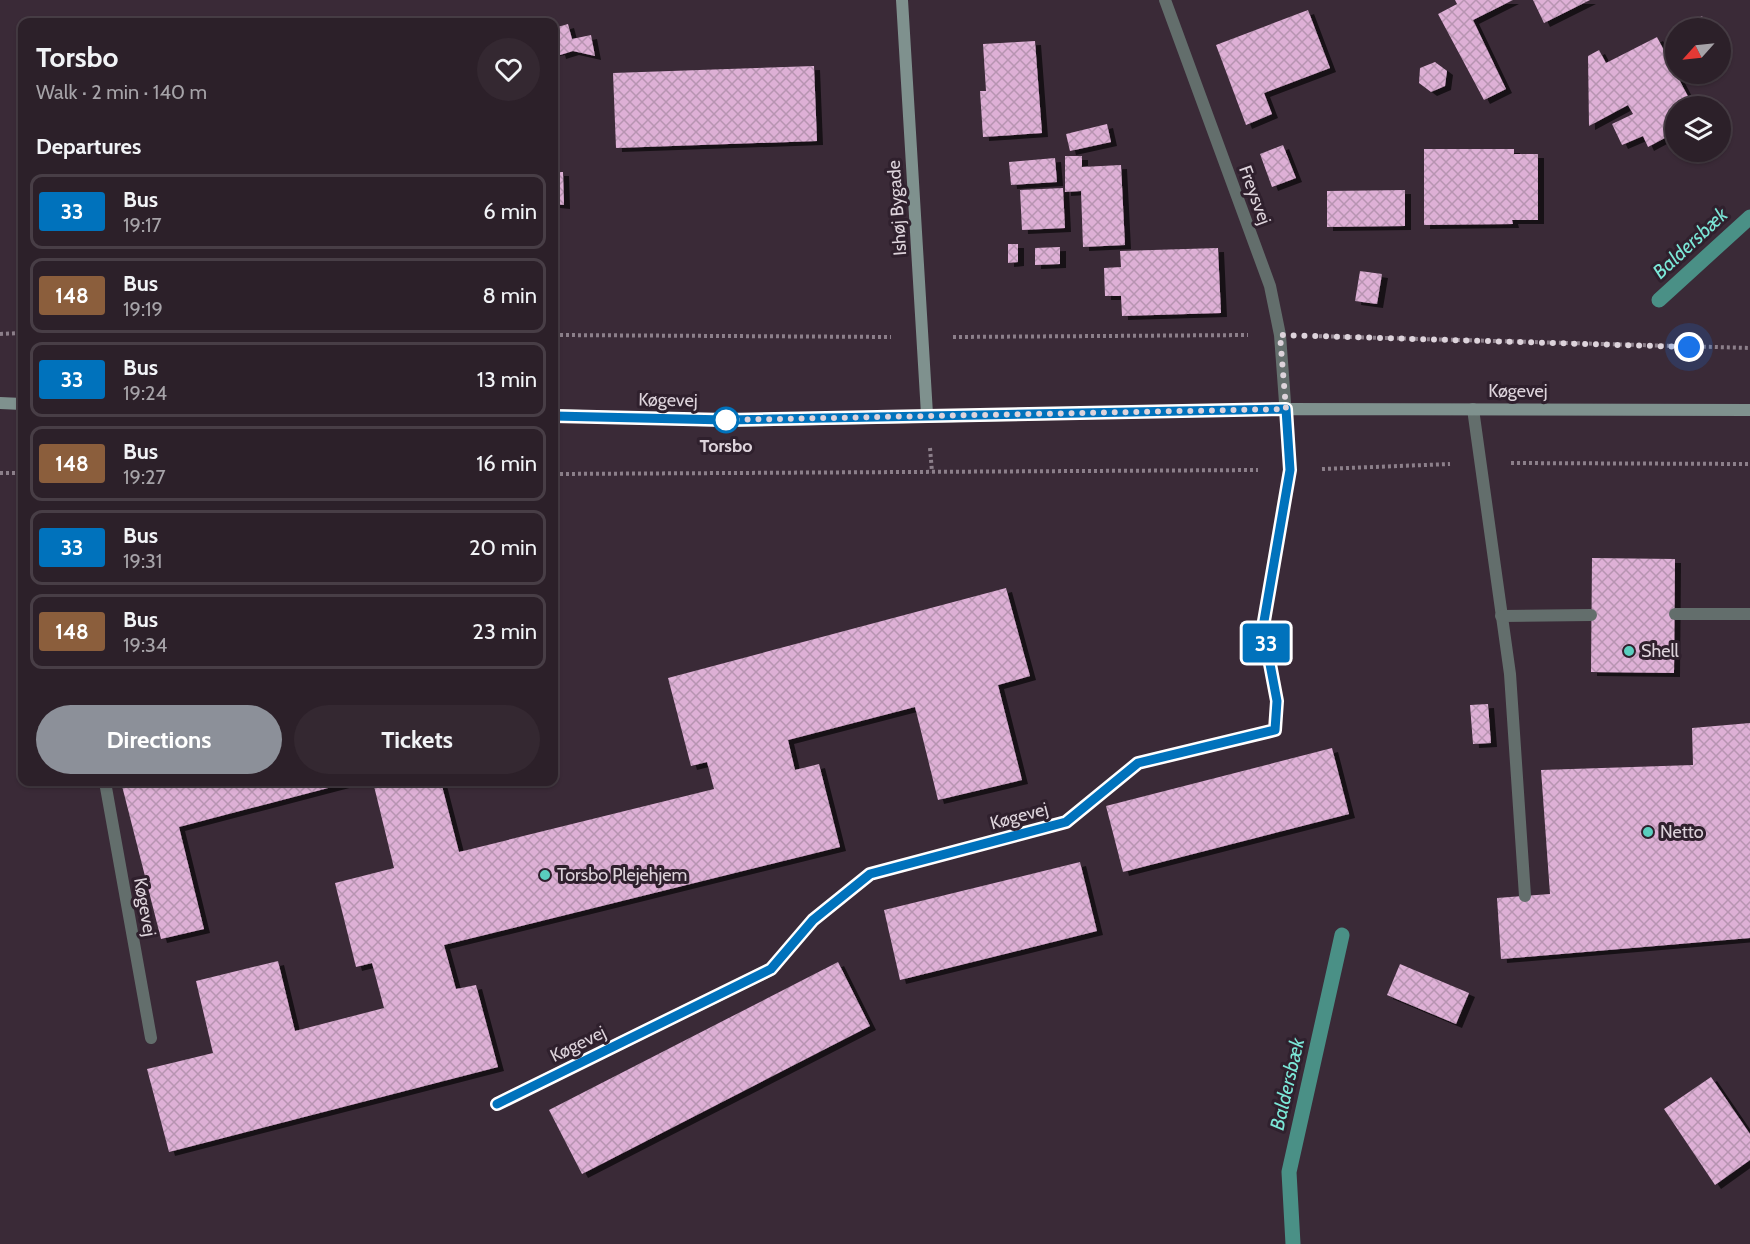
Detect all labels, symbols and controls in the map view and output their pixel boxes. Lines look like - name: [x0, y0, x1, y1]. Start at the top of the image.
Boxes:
- north arrow: [1665, 18, 1731, 84]
- map controls: [1665, 18, 1731, 162]
- button: heart: [477, 38, 540, 101]
- text: Torsbo: [36, 40, 118, 74]
- text: Walk · 2 min · 140 m: [36, 80, 207, 104]
- button: layers: [1665, 96, 1731, 162]
- text: Departures: [36, 133, 141, 160]
- street label: Ishøj Bygade: [883, 160, 911, 256]
- street label: Freysvej: [1234, 162, 1276, 228]
- text: Bus: [123, 186, 158, 213]
- text: 6 min: [483, 198, 537, 225]
- text: 33: [61, 199, 83, 224]
- water label: Baldersbæk: [1648, 201, 1733, 284]
- text: 19:17: [123, 213, 162, 237]
- text: Bus: [123, 270, 158, 297]
- text: 8 min: [482, 282, 537, 309]
- text: 148: [55, 283, 89, 308]
- text: 19:19: [123, 297, 163, 321]
- your location: [1674, 332, 1704, 362]
- text: Bus: [123, 354, 158, 381]
- text: 13 min: [477, 366, 537, 393]
- text: 33: [61, 367, 83, 392]
- street label: Køgevej: [1488, 380, 1548, 402]
- text: 19:24: [123, 381, 167, 405]
- street label: Køgevej: [638, 388, 698, 412]
- marker: Torsbo: [713, 407, 739, 433]
- place label: Torsbo: [699, 435, 753, 457]
- text: Bus: [123, 438, 158, 465]
- text: 16 min: [476, 450, 537, 477]
- text: 148: [55, 451, 89, 476]
- text: 19:27: [123, 465, 166, 489]
- text: Bus: [123, 522, 158, 549]
- text: 20 min: [469, 534, 537, 561]
- text: 33: [61, 535, 83, 560]
- text: 19:31: [123, 549, 162, 573]
- text: Bus: [123, 606, 158, 633]
- text: 23 min: [472, 618, 537, 645]
- text: 148: [55, 619, 89, 644]
- line badge: 33: [1239, 624, 1293, 662]
- text: 33: [1255, 631, 1277, 656]
- text: 19:34: [123, 633, 167, 657]
- place label: Shell: [1641, 640, 1680, 662]
- marker: Shell: [1622, 644, 1636, 658]
- button: Directions: [36, 705, 282, 774]
- button: Tickets: [294, 705, 540, 774]
- street label: Køgevej: [988, 798, 1050, 834]
- place label: Netto: [1660, 821, 1704, 843]
- marker: Netto: [1641, 825, 1655, 839]
- place label: Torsbo Plejehjem: [557, 864, 687, 886]
- marker: Torsbo Plejehjem: [538, 868, 552, 882]
- street label: Køgevej: [129, 876, 161, 938]
- street label: Køgevej: [547, 1021, 609, 1067]
- water label: Baldersbæk: [1265, 1034, 1310, 1132]

